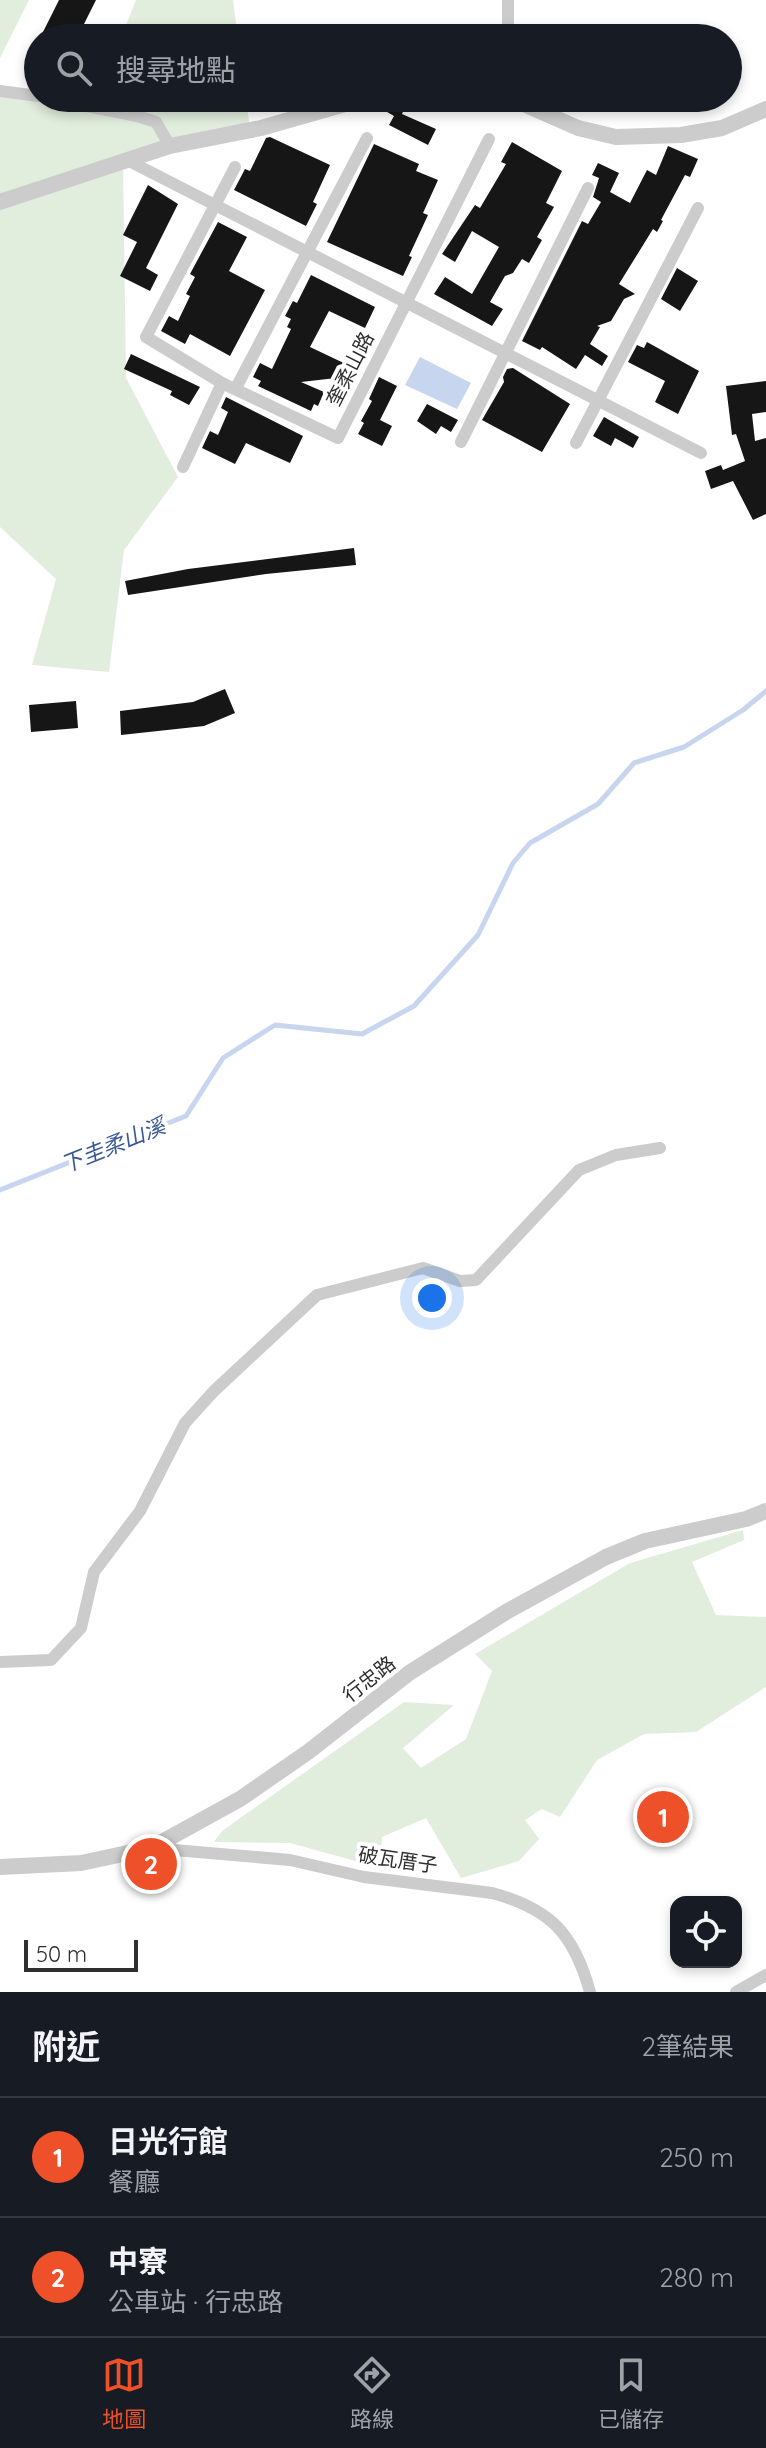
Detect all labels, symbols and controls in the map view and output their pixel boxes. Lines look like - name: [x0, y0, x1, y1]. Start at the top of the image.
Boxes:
- search box: [24, 24, 742, 112]
- icon: search: [52, 46, 96, 90]
- text: 搜尋地點: [116, 51, 236, 89]
- street label: 奎柔山路: [320, 327, 379, 410]
- water label: 下圭柔山溪: [57, 1110, 172, 1179]
- your location: [412, 1278, 452, 1318]
- street label: 行忠路: [337, 1650, 400, 1707]
- pin: 1: [637, 1787, 689, 1847]
- pin: 2: [125, 1834, 177, 1894]
- street label: 破瓦厝子: [357, 1842, 439, 1877]
- map controls: [670, 1896, 742, 1968]
- button: locate: [670, 1896, 742, 1968]
- scale bar: [24, 1936, 138, 1972]
- text: 50 m: [36, 1940, 87, 1968]
- text: 附近: [32, 2025, 100, 2068]
- text: 2筆結果: [642, 2030, 734, 2063]
- text: 日光行館: [108, 2122, 228, 2160]
- text: 1: [53, 2141, 63, 2174]
- text: 250 m: [659, 2141, 734, 2174]
- text: 餐廳: [108, 2165, 160, 2198]
- text: 中寮: [108, 2242, 168, 2280]
- text: 2: [51, 2261, 65, 2294]
- text: 280 m: [659, 2261, 734, 2294]
- text: 公車站 · 行忠路: [108, 2285, 283, 2318]
- tab: 地圖: [102, 2353, 146, 2433]
- tab: 路線: [350, 2353, 394, 2433]
- tab: 已儲存: [598, 2353, 664, 2433]

